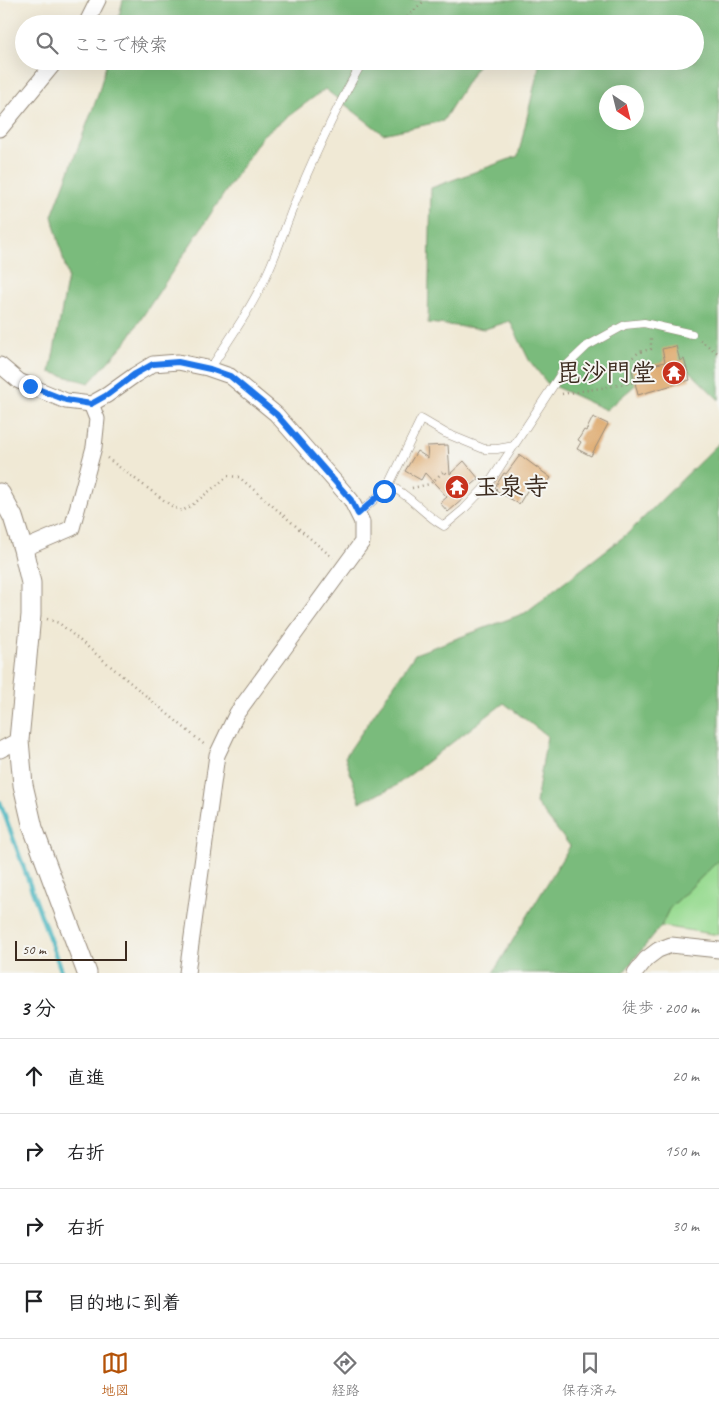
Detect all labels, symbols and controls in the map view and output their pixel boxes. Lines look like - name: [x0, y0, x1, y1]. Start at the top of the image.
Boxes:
- search box: [15, 15, 704, 70]
- icon: search: [33, 29, 61, 57]
- text: ここで検索: [73, 33, 168, 57]
- north arrow: [599, 85, 644, 130]
- place label: 毘沙門堂: [556, 357, 656, 389]
- temple icon: 毘沙門堂: [661, 360, 687, 386]
- route end: [19, 375, 42, 398]
- place label: 玉泉寺: [474, 471, 549, 503]
- temple icon: 玉泉寺: [444, 474, 470, 500]
- route start: [373, 480, 396, 503]
- scale bar: [15, 938, 128, 961]
- text: 50 m: [22, 941, 46, 958]
- text: 3 分: [20, 995, 56, 1021]
- text: 徒歩 · 200 m: [622, 998, 699, 1018]
- icon: ahead: [20, 1062, 48, 1090]
- text: 直進: [67, 1066, 105, 1090]
- text: 20 m: [672, 1066, 699, 1086]
- icon: right: [20, 1137, 48, 1165]
- text: 右折: [67, 1141, 105, 1165]
- text: 150 m: [665, 1141, 699, 1161]
- icon: right: [20, 1212, 48, 1240]
- text: 右折: [67, 1216, 105, 1240]
- text: 30 m: [672, 1216, 699, 1236]
- icon: arrive: [20, 1287, 48, 1315]
- text: 目的地に到着: [67, 1291, 181, 1315]
- tab: 地図: [101, 1349, 129, 1399]
- tab: 経路: [331, 1349, 359, 1399]
- tab: 保存済み: [562, 1349, 618, 1399]

